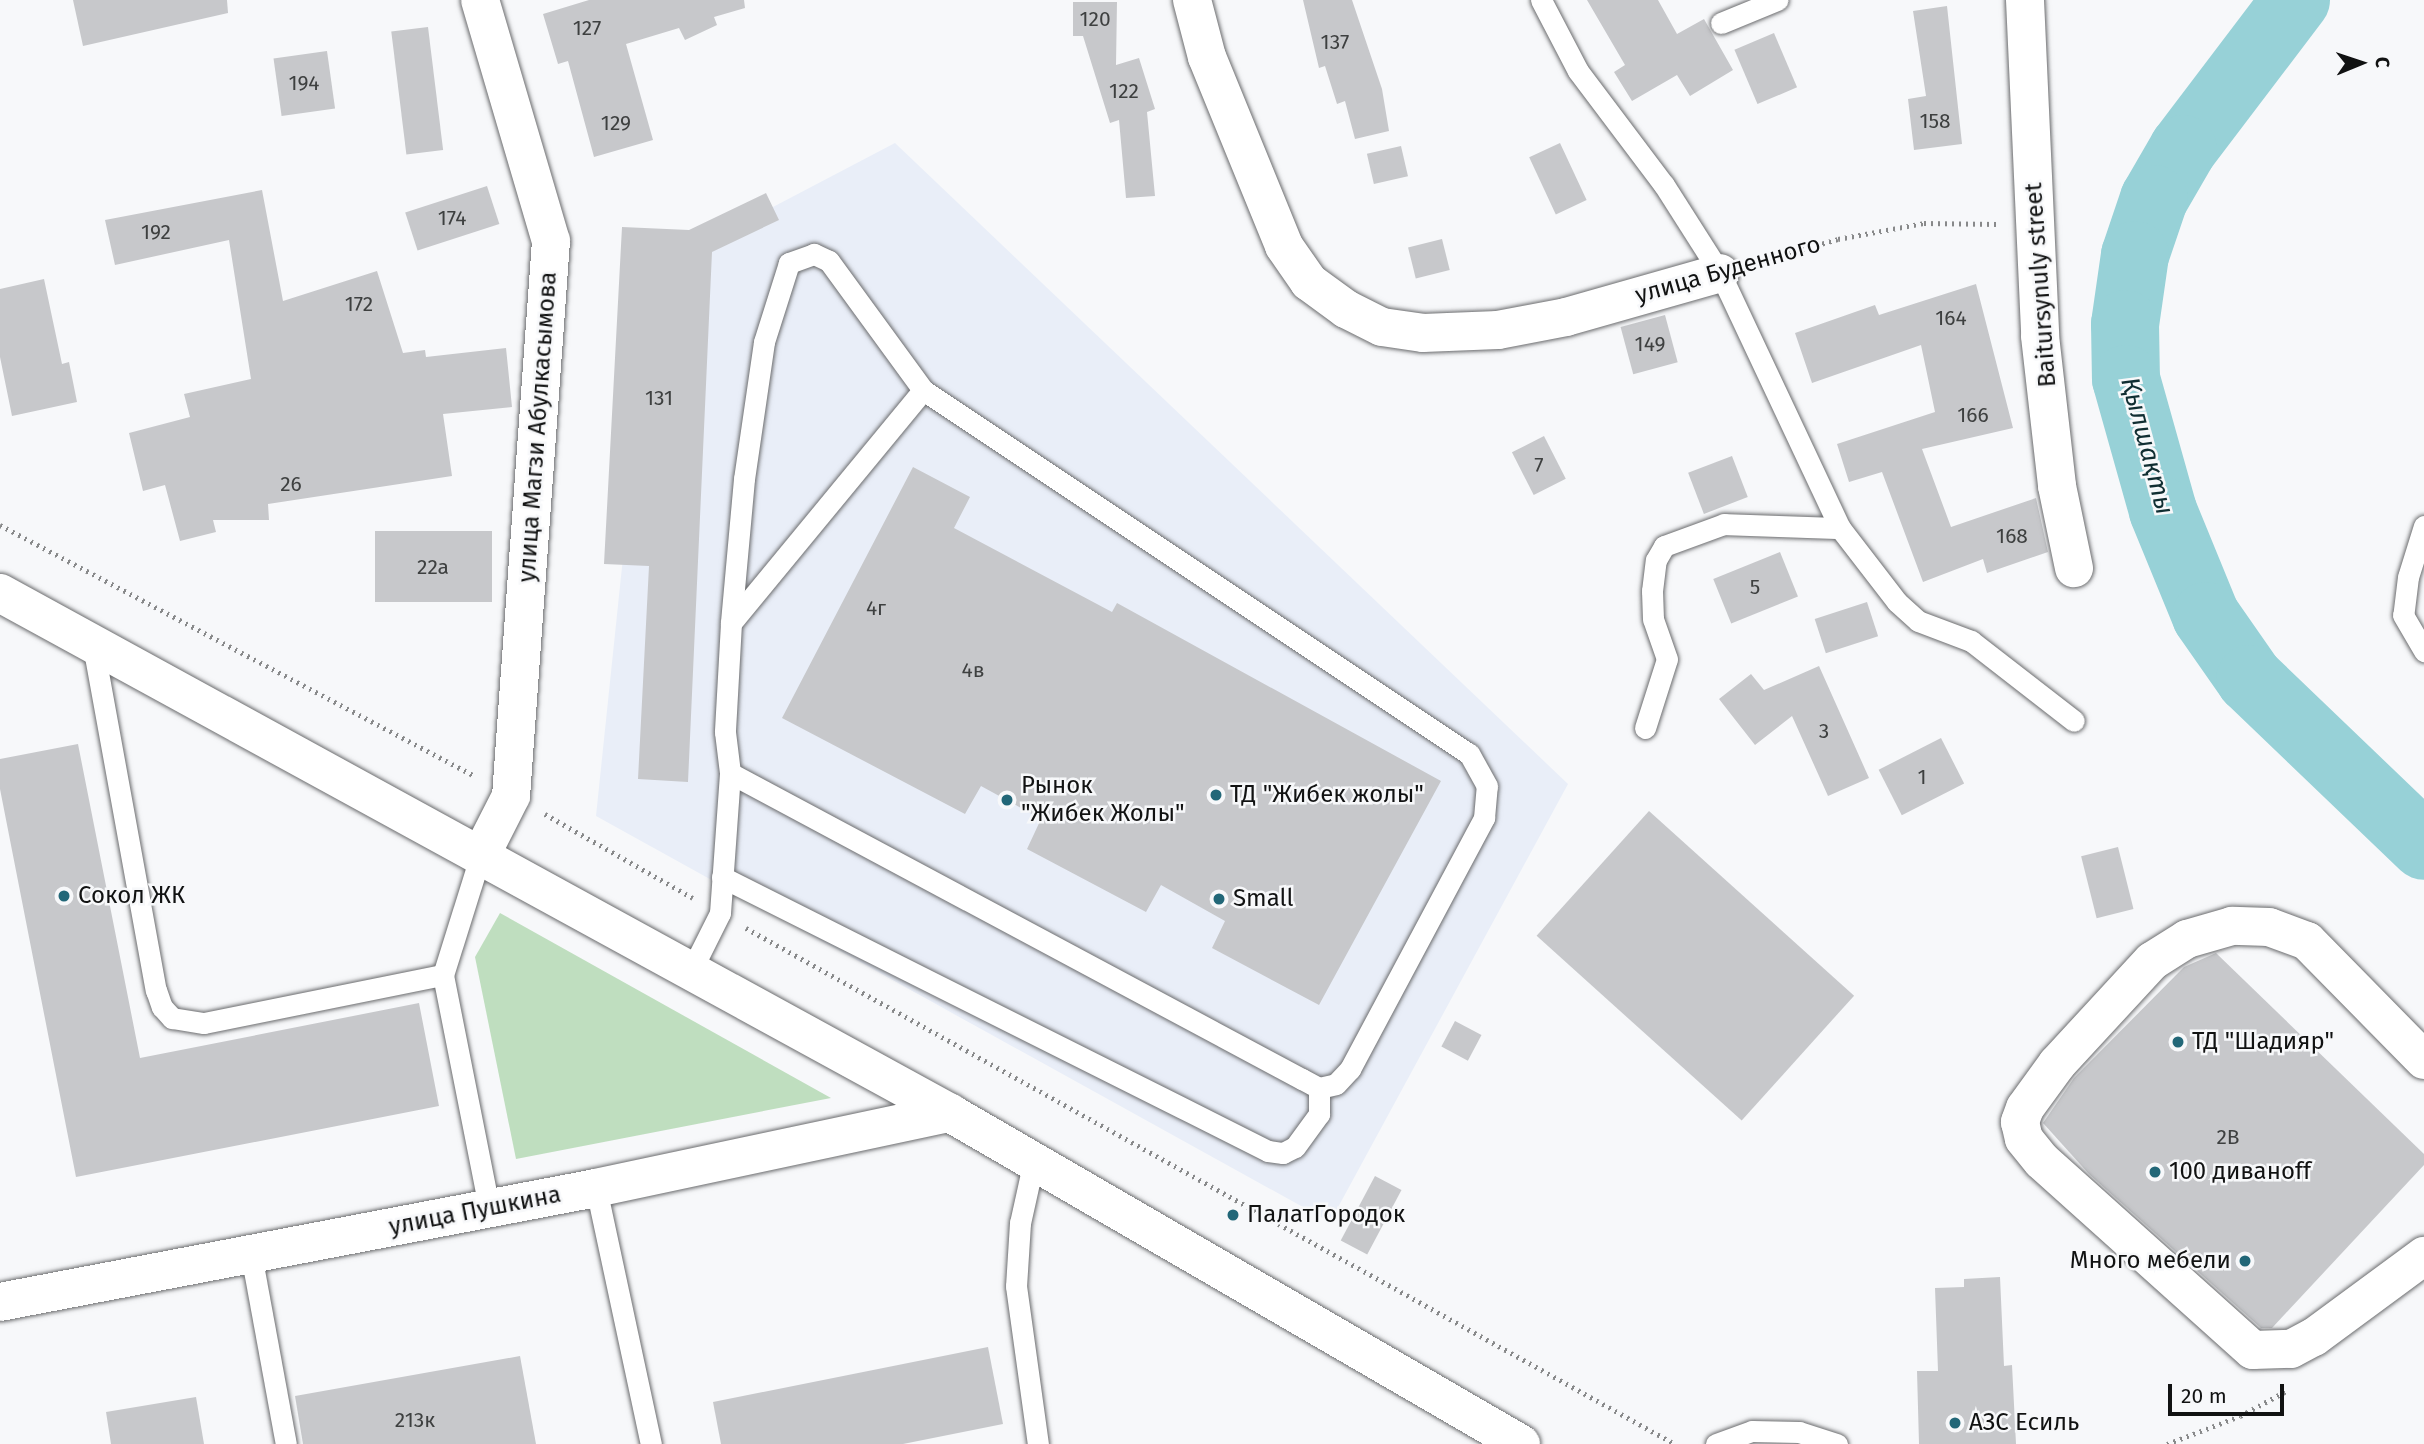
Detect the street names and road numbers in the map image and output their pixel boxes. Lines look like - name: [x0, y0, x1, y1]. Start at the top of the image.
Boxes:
- street label: Baitursynuly street: [2019, 182, 2063, 388]
- street label: улица Буденного: [1632, 230, 1824, 310]
- street label: улица Магзи Абулкасымова: [513, 271, 563, 583]
- street label: улица Пушкина: [387, 1180, 563, 1242]

